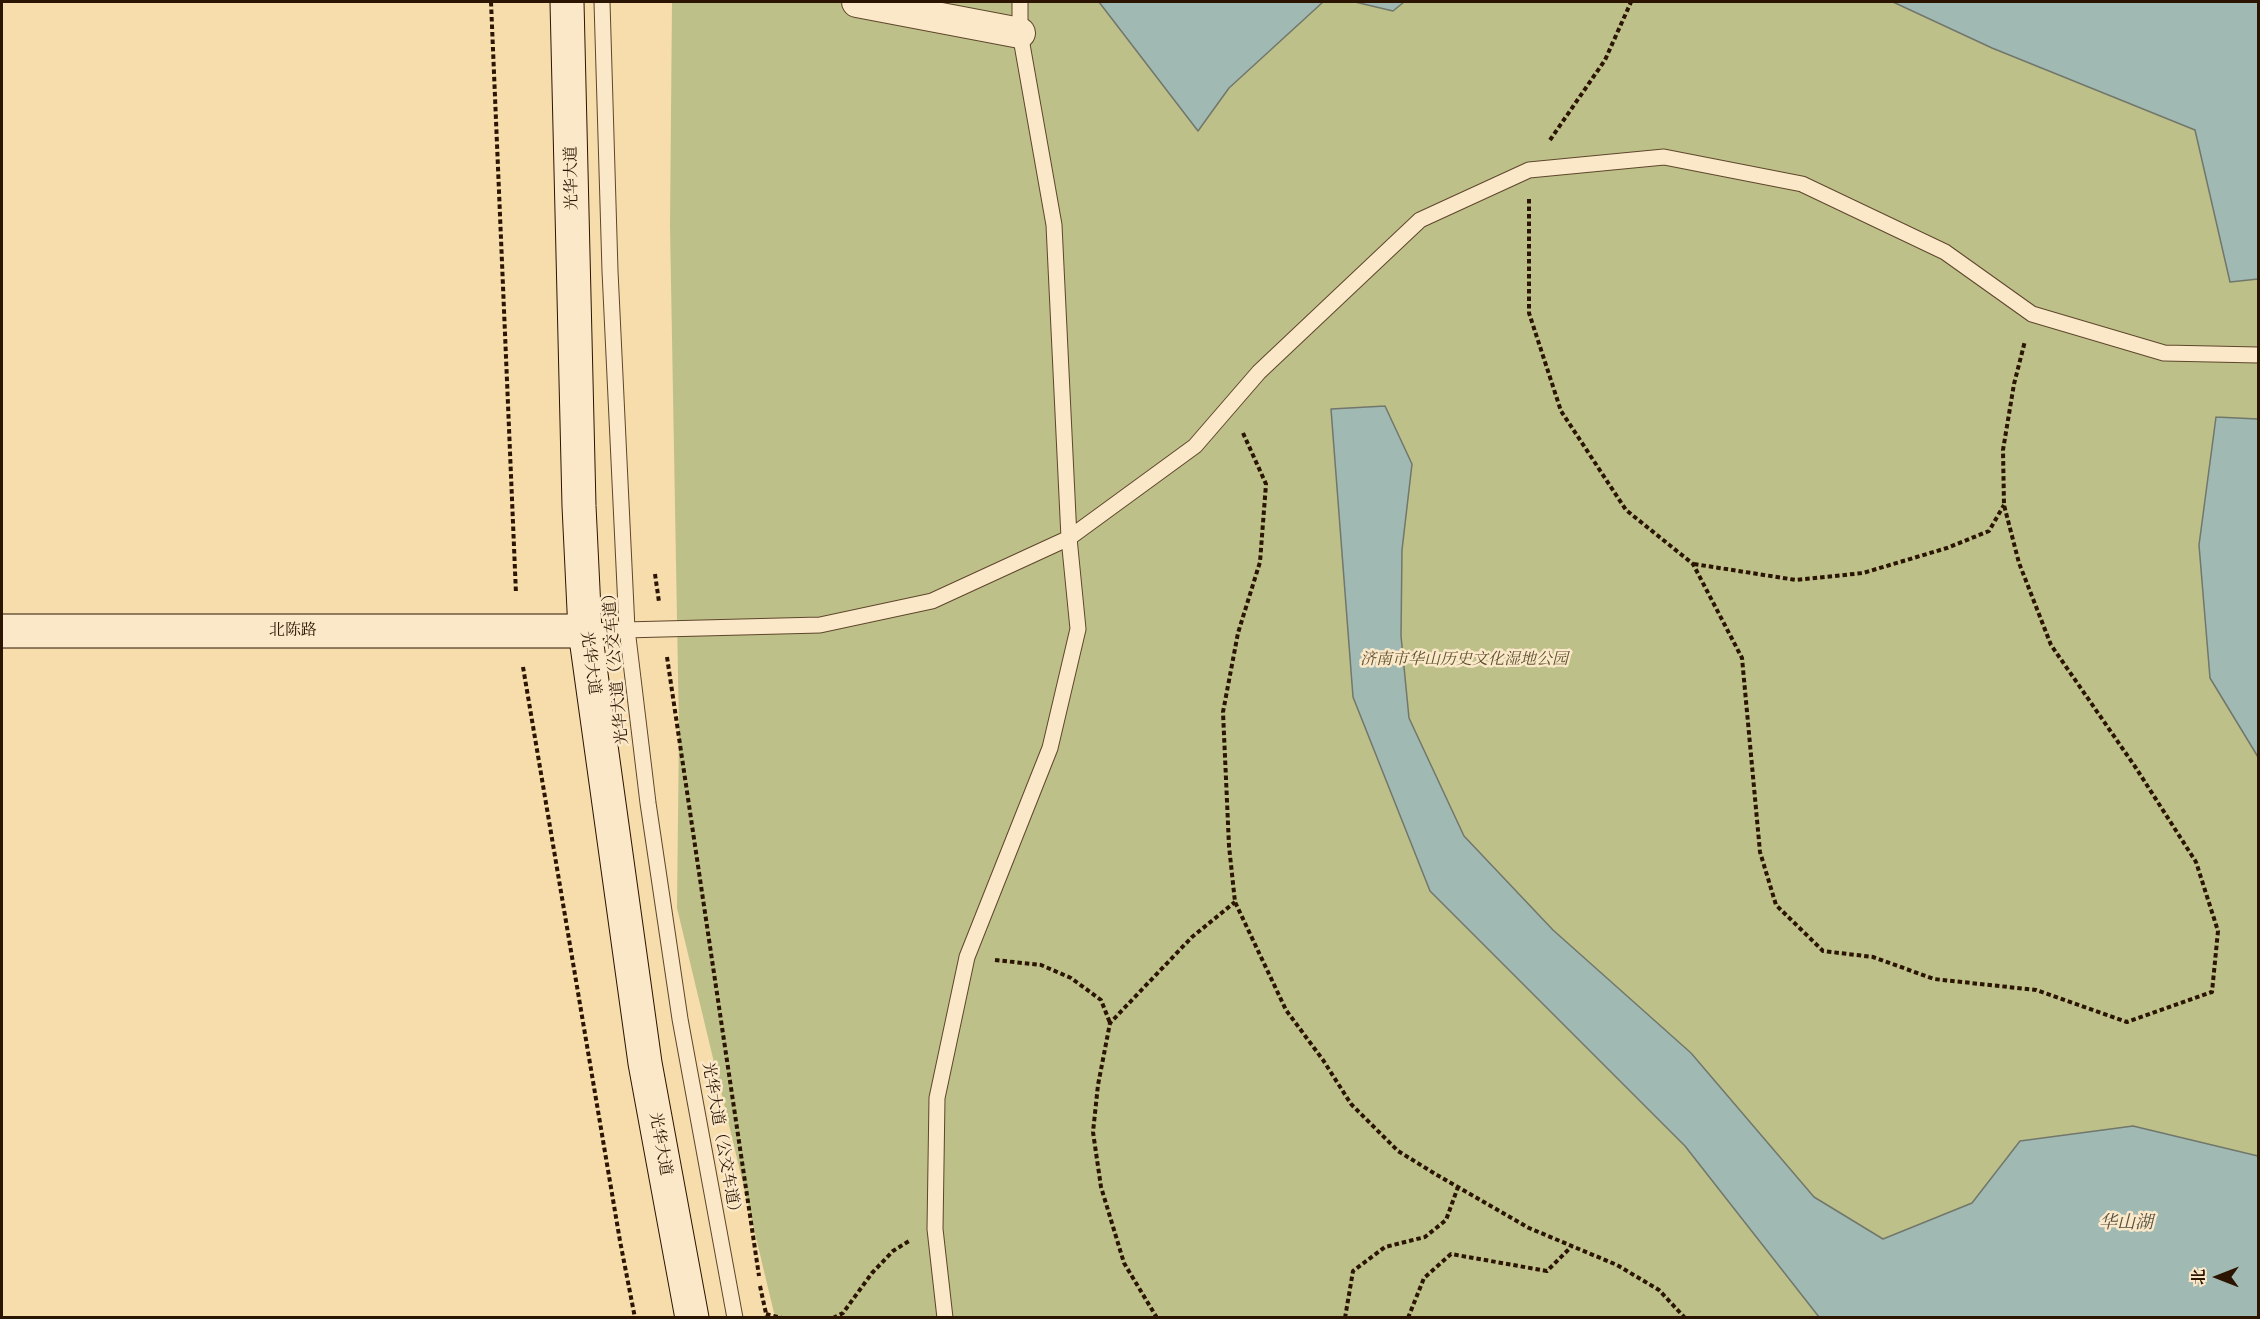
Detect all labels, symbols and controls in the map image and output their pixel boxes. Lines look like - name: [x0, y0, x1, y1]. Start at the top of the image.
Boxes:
- street label: 光华大道: [562, 146, 582, 210]
- street label: 光华大道（公交车道）: [599, 584, 633, 746]
- street label: 北陈路: [269, 621, 317, 641]
- street label: 光华大道: [576, 630, 604, 696]
- park label: 济南市华山历史文化湿地公园: [1360, 650, 1568, 670]
- street label: 光华大道（公交车道）: [698, 1061, 744, 1221]
- street label: 光华大道: [645, 1111, 675, 1177]
- water label: 华山湖: [2099, 1212, 2153, 1234]
- north arrow: [2188, 1247, 2248, 1307]
- text: 北: [2192, 1269, 2208, 1285]

